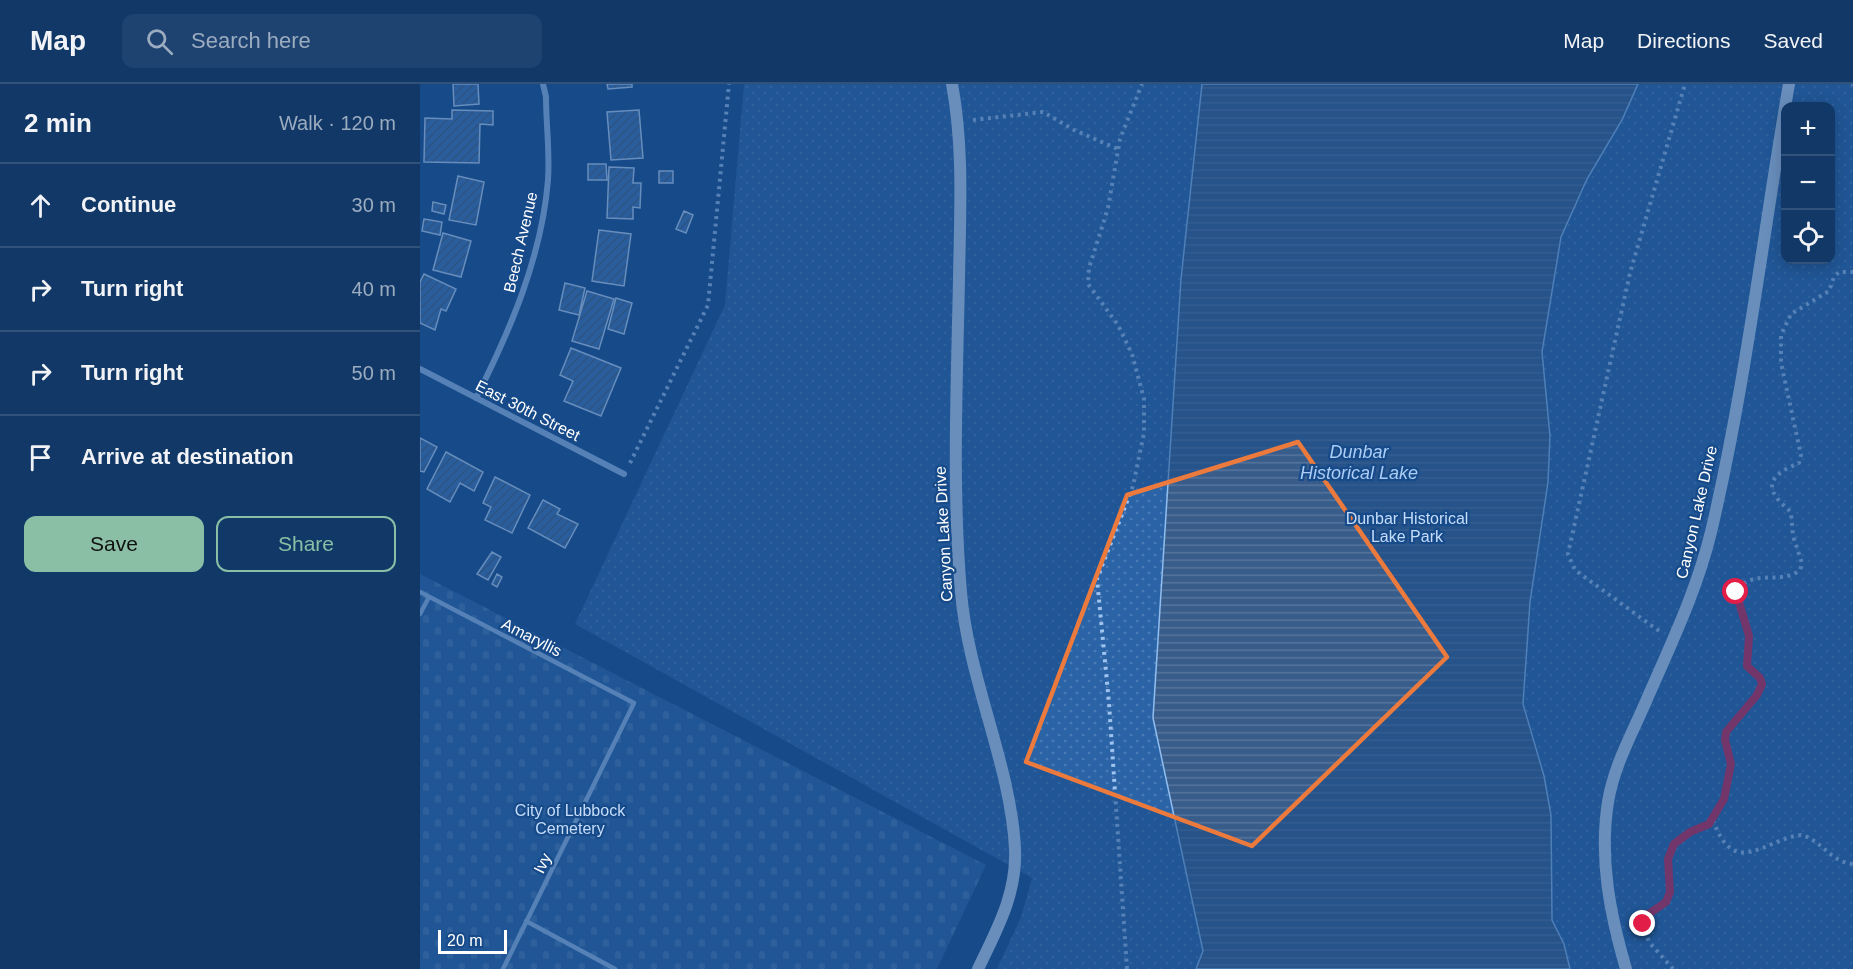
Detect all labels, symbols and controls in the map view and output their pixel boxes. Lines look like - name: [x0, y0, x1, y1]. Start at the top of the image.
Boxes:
- search box: [122, 14, 542, 68]
- text: Map: [30, 25, 86, 56]
- icon: search: [143, 25, 176, 58]
- text: Search here: [191, 28, 311, 53]
- text: Map: [1563, 29, 1604, 52]
- text: Directions: [1637, 29, 1730, 52]
- text: Saved: [1763, 29, 1823, 52]
- map controls: [1781, 102, 1835, 264]
- button: +: [1781, 102, 1835, 156]
- text: 2 min: [24, 108, 92, 138]
- text: Walk · 120 m: [279, 112, 396, 134]
- button: −: [1781, 156, 1835, 210]
- icon: ahead: [24, 189, 57, 222]
- street label: Beech Avenue: [501, 190, 540, 294]
- text: Continue: [81, 192, 176, 217]
- text: 30 m: [352, 194, 396, 216]
- button: locate: [1781, 210, 1835, 264]
- icon: right: [24, 273, 57, 306]
- text: Turn right: [81, 276, 183, 301]
- text: 40 m: [352, 278, 396, 300]
- icon: right: [24, 357, 57, 390]
- text: Turn right: [81, 360, 183, 385]
- text: 50 m: [352, 362, 396, 384]
- street label: East 30th Street: [473, 377, 583, 444]
- icon: arrive: [24, 441, 57, 474]
- water label: Dunbar Historical Lake: [1300, 442, 1418, 483]
- text: Arrive at destination: [81, 444, 294, 469]
- street label: Canyon Lake Drive: [1673, 444, 1720, 580]
- street label: Canyon Lake Drive: [931, 465, 956, 602]
- park label: Dunbar Historical Lake Park: [1346, 510, 1468, 545]
- button: Save: [24, 516, 204, 572]
- button: Share: [216, 516, 396, 572]
- route start: [1722, 578, 1748, 604]
- street label: Amaryllis: [499, 615, 565, 660]
- park label: City of Lubbock Cemetery: [515, 802, 626, 837]
- street label: Ivy: [530, 850, 555, 876]
- route end: [1629, 910, 1655, 936]
- scale bar: [438, 927, 507, 954]
- text: 20 m: [447, 932, 483, 949]

